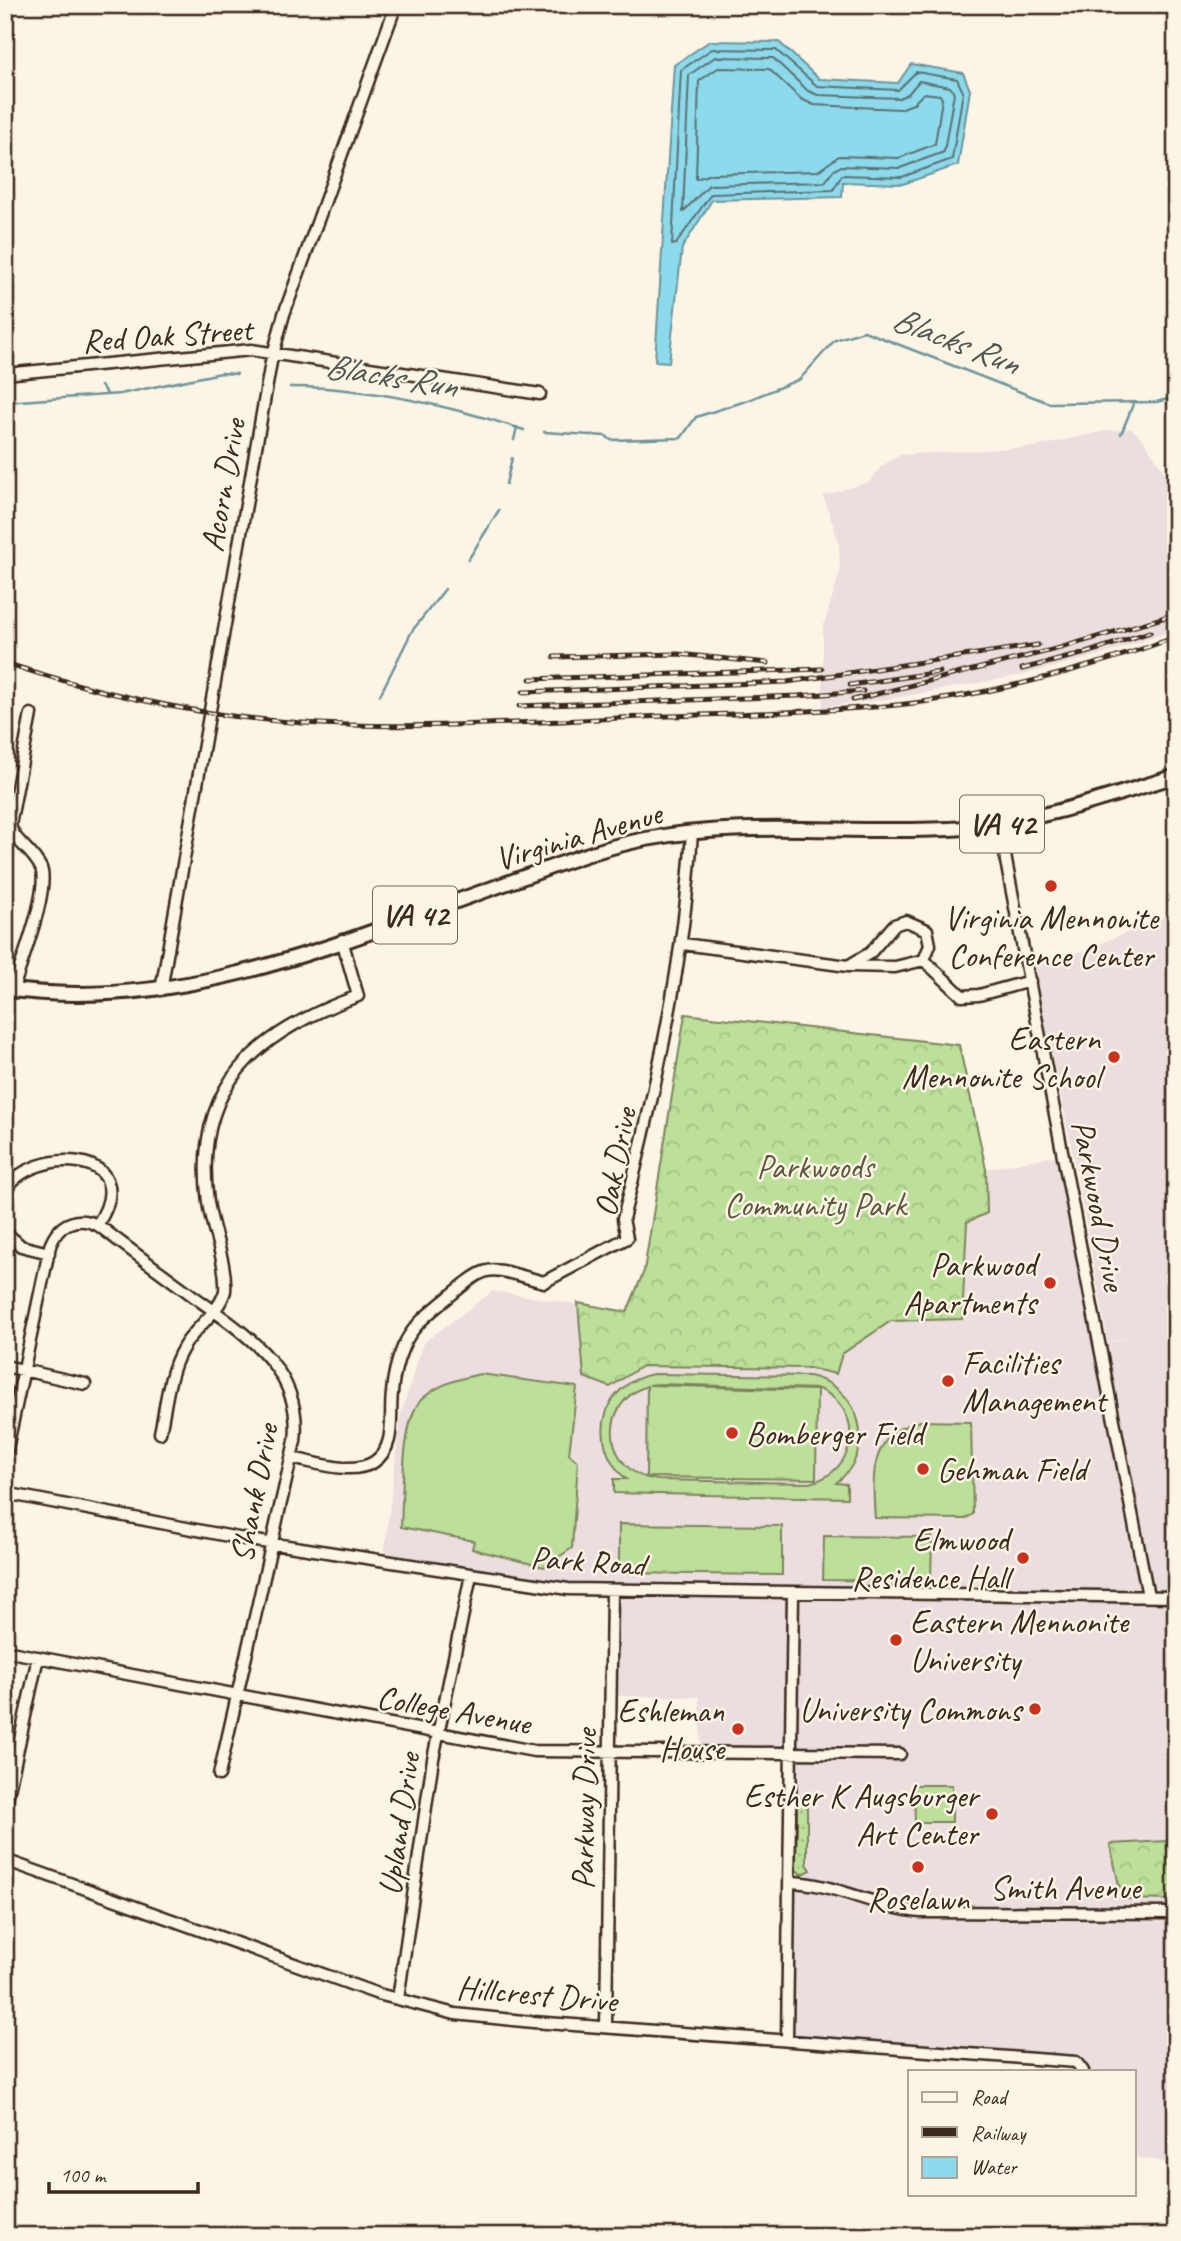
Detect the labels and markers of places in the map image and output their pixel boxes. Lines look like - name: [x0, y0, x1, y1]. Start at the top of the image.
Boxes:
- marker: Virginia Mennonite Conference Center: [1043, 878, 1059, 894]
- place label: Virginia Mennonite Conference Center: [944, 897, 1160, 977]
- place label: Eastern Mennonite School: [902, 1018, 1105, 1098]
- marker: Eastern Mennonite School: [1106, 1049, 1122, 1065]
- place label: Parkwood Apartments: [904, 1244, 1041, 1324]
- marker: Parkwood Apartments: [1042, 1275, 1058, 1291]
- place label: Facilities Management: [962, 1342, 1109, 1422]
- marker: Facilities Management: [940, 1373, 956, 1389]
- place label: Bomberger Field: [746, 1413, 928, 1455]
- marker: Bomberger Field: [724, 1425, 740, 1441]
- place label: Gehman Field: [937, 1449, 1091, 1491]
- marker: Gehman Field: [915, 1461, 931, 1477]
- place label: Elmwood Residence Hall: [852, 1519, 1014, 1599]
- marker: Elmwood Residence Hall: [1015, 1550, 1031, 1566]
- place label: Eastern Mennonite University: [910, 1601, 1130, 1681]
- marker: Eastern Mennonite University: [888, 1632, 904, 1648]
- place label: University Commons: [799, 1689, 1024, 1731]
- place label: Eshleman House: [617, 1690, 726, 1770]
- marker: University Commons: [1027, 1701, 1043, 1717]
- marker: Eshleman House: [730, 1721, 746, 1737]
- place label: Esther K Augsburger Art Center: [744, 1775, 981, 1855]
- marker: Esther K Augsburger Art Center: [984, 1806, 1000, 1822]
- marker: Roselawn: [910, 1859, 926, 1875]
- place label: Roselawn: [867, 1878, 970, 1920]

